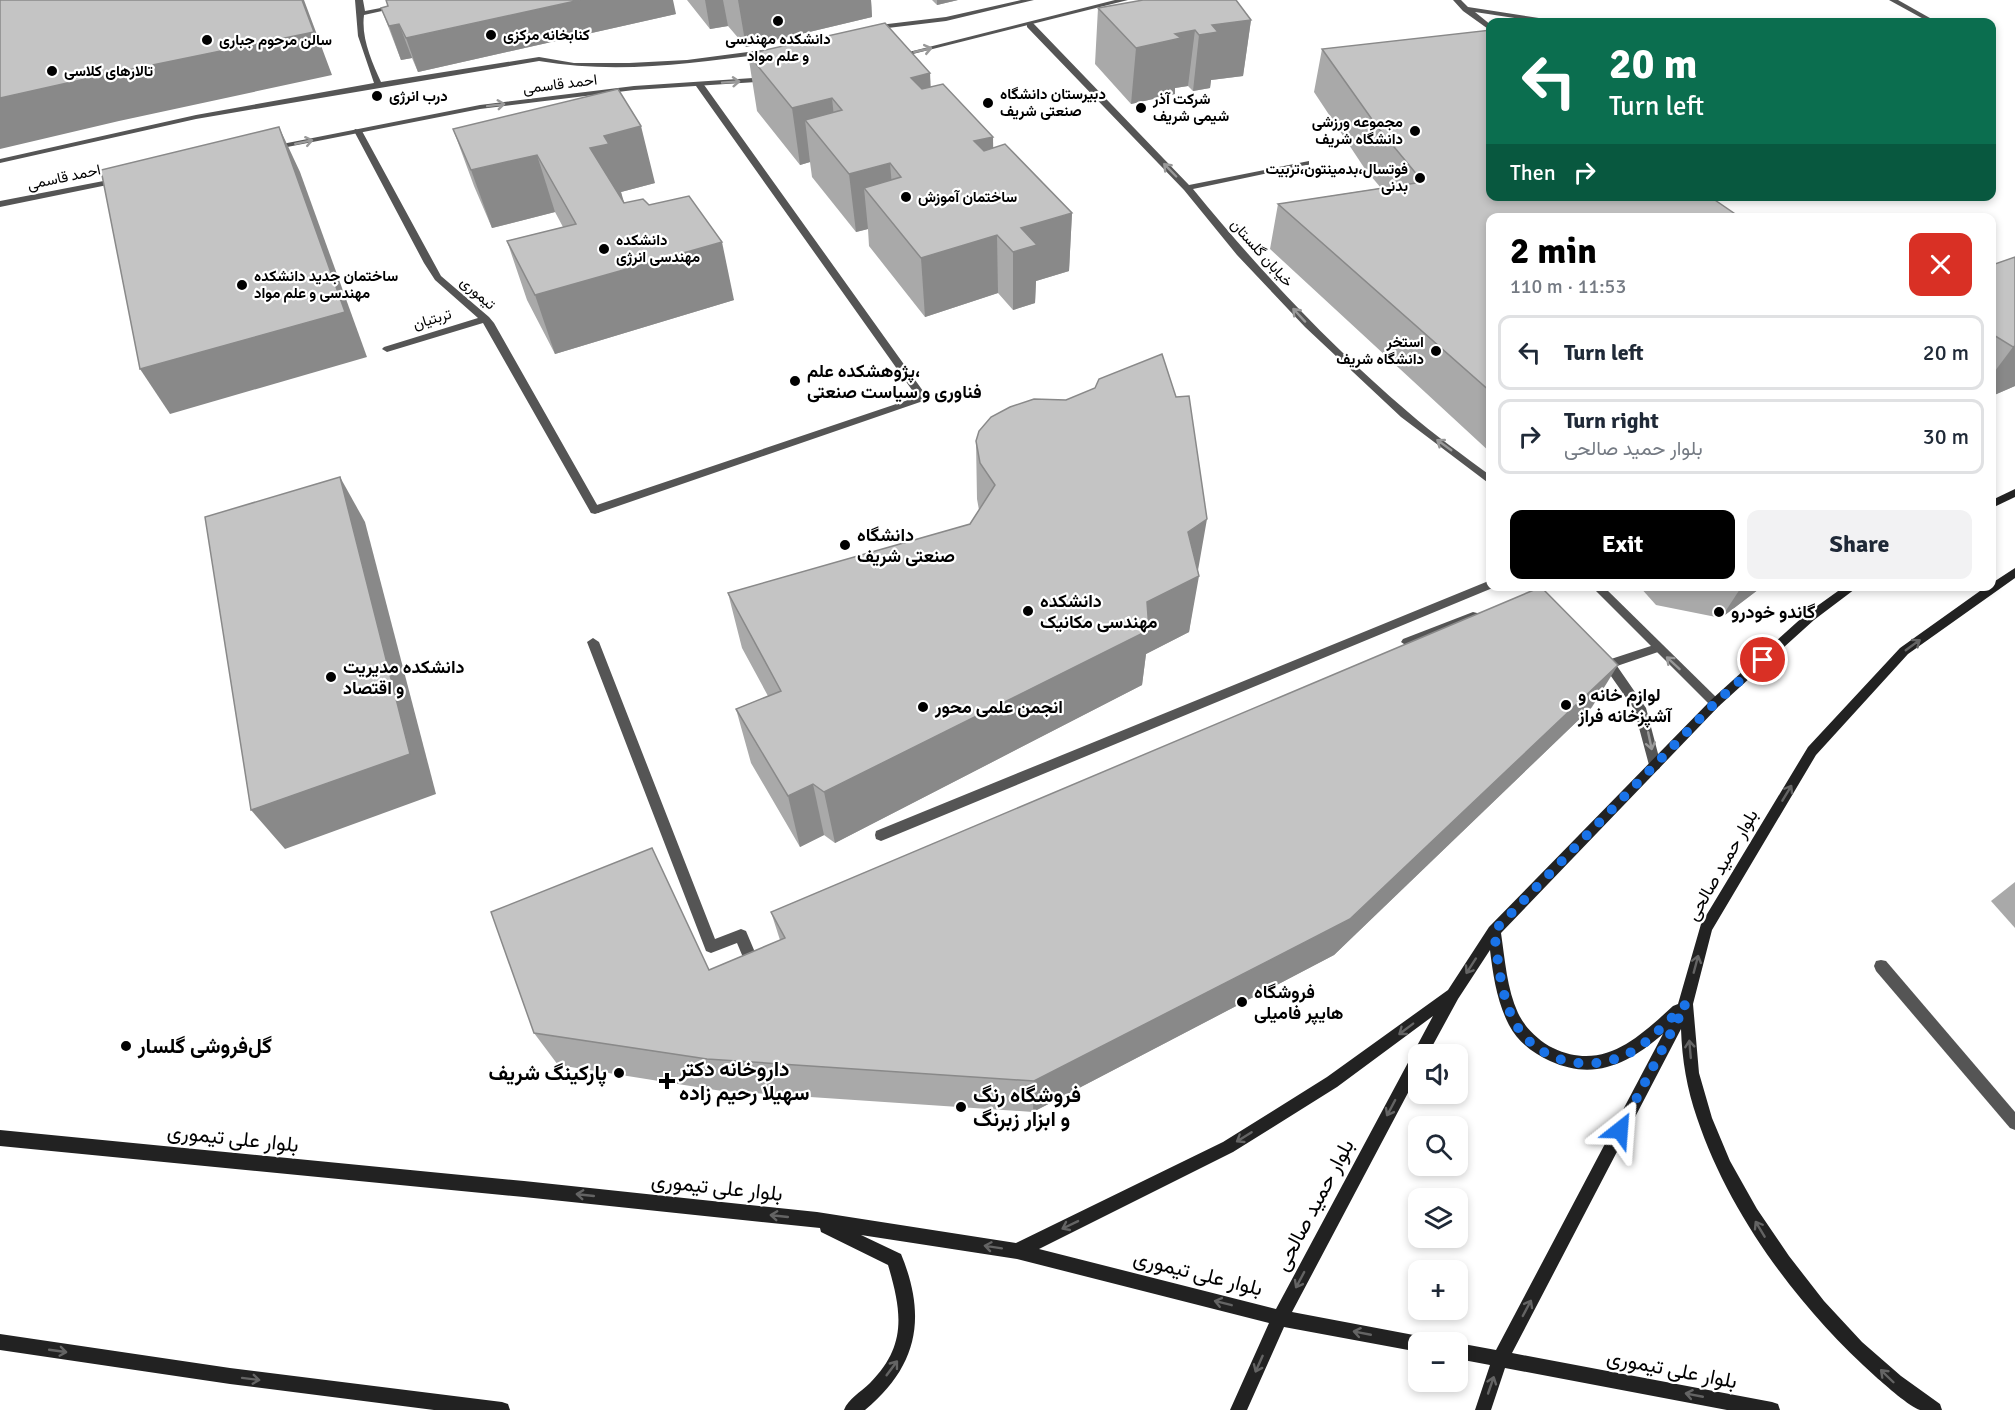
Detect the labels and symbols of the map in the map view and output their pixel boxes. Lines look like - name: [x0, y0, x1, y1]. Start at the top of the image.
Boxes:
- marker: دانشکده مهندسی و علم مواد: [771, 14, 785, 28]
- place label: کنابخانه مرکزی: [503, 26, 590, 44]
- marker: کنابخانه مرکزی: [484, 28, 498, 42]
- place label: دانشکده مهندسی و علم مواد: [725, 30, 831, 66]
- place label: سالن مرحوم جباری: [219, 31, 332, 50]
- marker: سالن مرحوم جباری: [200, 33, 214, 47]
- one-way arrow: [914, 44, 933, 56]
- place label: تالارهای کلاسی: [64, 62, 153, 80]
- marker: تالارهای کلاسی: [45, 64, 59, 78]
- street label: احمد قاسمی: [522, 71, 598, 98]
- one-way arrow: [721, 76, 741, 87]
- place label: دبیرستان دانشگاه صنعتی شریف: [1000, 85, 1106, 120]
- place label: درب انرژی: [389, 87, 448, 105]
- marker: درب انرژی: [370, 89, 384, 103]
- place label: شرکت آذر شیمی شریف: [1152, 90, 1229, 125]
- marker: دبیرستان دانشگاه صنعتی شریف: [981, 96, 995, 110]
- one-way arrow: [485, 99, 505, 110]
- marker: شرکت آذر شیمی شریف: [1134, 101, 1148, 115]
- place label: مجموعه ورزشی دانشگاه شریف: [1312, 113, 1403, 148]
- marker: مجموعه ورزشی دانشگاه شریف: [1408, 124, 1422, 138]
- one-way arrow: [294, 136, 313, 147]
- street label: احمد قاسمی: [26, 160, 103, 195]
- place label: فوتسال،بدمینتون،تربیت بدنی: [1265, 160, 1408, 195]
- one-way arrow: [1162, 163, 1177, 178]
- marker: فوتسال،بدمینتون،تربیت بدنی: [1413, 171, 1427, 185]
- place label: ساختمان آموزش: [918, 188, 1017, 206]
- marker: ساختمان آموزش: [899, 190, 913, 204]
- street label: خیابان گلستان: [1227, 215, 1297, 291]
- place label: دانشکده مهندسی انرژی: [616, 231, 700, 266]
- marker: دانشکده مهندسی انرژی: [597, 242, 611, 256]
- place label: ساختمان جدید دانشکده مهندسی و علم مواد: [254, 267, 398, 303]
- street label: تیموری: [456, 273, 500, 314]
- marker: ساختمان جدید دانشکده مهندسی و علم مواد: [235, 278, 249, 292]
- street label: تربتیان: [411, 305, 454, 333]
- one-way arrow: [1292, 308, 1307, 323]
- place label: استخر دانشگاه شریف: [1336, 333, 1424, 368]
- marker: استخر دانشگاه شریف: [1429, 344, 1443, 358]
- place label: پژوهشکده علم، فناوری و سیاست صنعتی: [807, 360, 982, 403]
- marker: پژوهشکده علم، فناوری و سیاست صنعتی: [788, 374, 802, 388]
- one-way arrow: [1437, 439, 1453, 452]
- place label: دانشگاه صنعتی شریف: [857, 524, 955, 567]
- marker: دانشگاه صنعتی شریف: [838, 538, 852, 552]
- place label: دانشکده مهندسی مکانیک: [1040, 590, 1158, 633]
- place label: گاندو خودرو: [1731, 601, 1815, 623]
- marker: دانشکده مهندسی مکانیک: [1021, 604, 1035, 618]
- marker: گاندو خودرو: [1712, 605, 1726, 619]
- pin: [1737, 634, 1788, 685]
- one-way arrow: [1904, 639, 1920, 651]
- one-way arrow: [1665, 655, 1680, 670]
- place label: دانشکده مدیریت و اقتصاد: [343, 656, 465, 699]
- marker: دانشکده مدیریت و اقتصاد: [324, 670, 338, 684]
- place label: لوازم خانه و آشپزخانه فراز: [1577, 684, 1673, 728]
- place label: انجمن علمی محور: [934, 696, 1063, 718]
- marker: لوازم خانه و آشپزخانه فراز: [1559, 698, 1573, 712]
- marker: انجمن علمی محور: [916, 700, 930, 714]
- one-way arrow: [1645, 731, 1656, 750]
- one-way arrow: [1780, 784, 1793, 801]
- street label: بلوار حمید صالحی: [1681, 806, 1763, 924]
- one-way arrow: [1691, 955, 1703, 974]
- one-way arrow: [1464, 958, 1477, 975]
- place label: فروشگاه هایپر فامیلی: [1254, 981, 1344, 1025]
- marker: فروشگاه هایپر فامیلی: [1235, 995, 1249, 1009]
- one-way arrow: [1398, 1022, 1414, 1035]
- place label: گل‌فروشی گلسار: [137, 1033, 272, 1059]
- marker: گل‌فروشی گلسار: [119, 1039, 133, 1053]
- one-way arrow: [1684, 1039, 1695, 1059]
- place label: داروخانه دکتر سهیلا رحیم زاده: [678, 1056, 810, 1107]
- place label: پارکینگ شریف: [488, 1060, 607, 1087]
- marker: پارکینگ شریف: [612, 1066, 626, 1080]
- marker: داروخانه دکتر سهیلا رحیم زاده: [660, 1074, 674, 1088]
- place label: فروشگاه رنگ و ابزار زبرنگ: [973, 1082, 1081, 1132]
- position arrow: [1588, 1098, 1652, 1162]
- one-way arrow: [1385, 1099, 1397, 1117]
- marker: فروشگاه رنگ و ابزار زبرنگ: [954, 1100, 968, 1114]
- street label: بلوار علی تیموری: [166, 1118, 300, 1158]
- one-way arrow: [1236, 1132, 1253, 1144]
- street label: بلوار حمید صالحی: [1268, 1135, 1360, 1275]
- street label: بلوار علی تیموری: [650, 1167, 784, 1207]
- one-way arrow: [576, 1189, 596, 1200]
- one-way arrow: [770, 1210, 790, 1221]
- one-way arrow: [1061, 1219, 1079, 1231]
- one-way arrow: [1753, 1221, 1765, 1238]
- one-way arrow: [984, 1241, 1003, 1252]
- street label: بلوار علی تیموری: [1131, 1244, 1265, 1302]
- one-way arrow: [1294, 1271, 1305, 1289]
- one-way arrow: [1214, 1297, 1233, 1309]
- one-way arrow: [1522, 1299, 1533, 1317]
- one-way arrow: [1352, 1327, 1372, 1338]
- street label: بلوار علی تیموری: [1605, 1344, 1739, 1394]
- one-way arrow: [47, 1345, 67, 1356]
- one-way arrow: [1253, 1354, 1264, 1372]
- one-way arrow: [886, 1361, 899, 1377]
- one-way arrow: [1879, 1368, 1894, 1383]
- one-way arrow: [240, 1374, 260, 1385]
- one-way arrow: [1487, 1376, 1498, 1395]
- one-way arrow: [1685, 1390, 1705, 1401]

